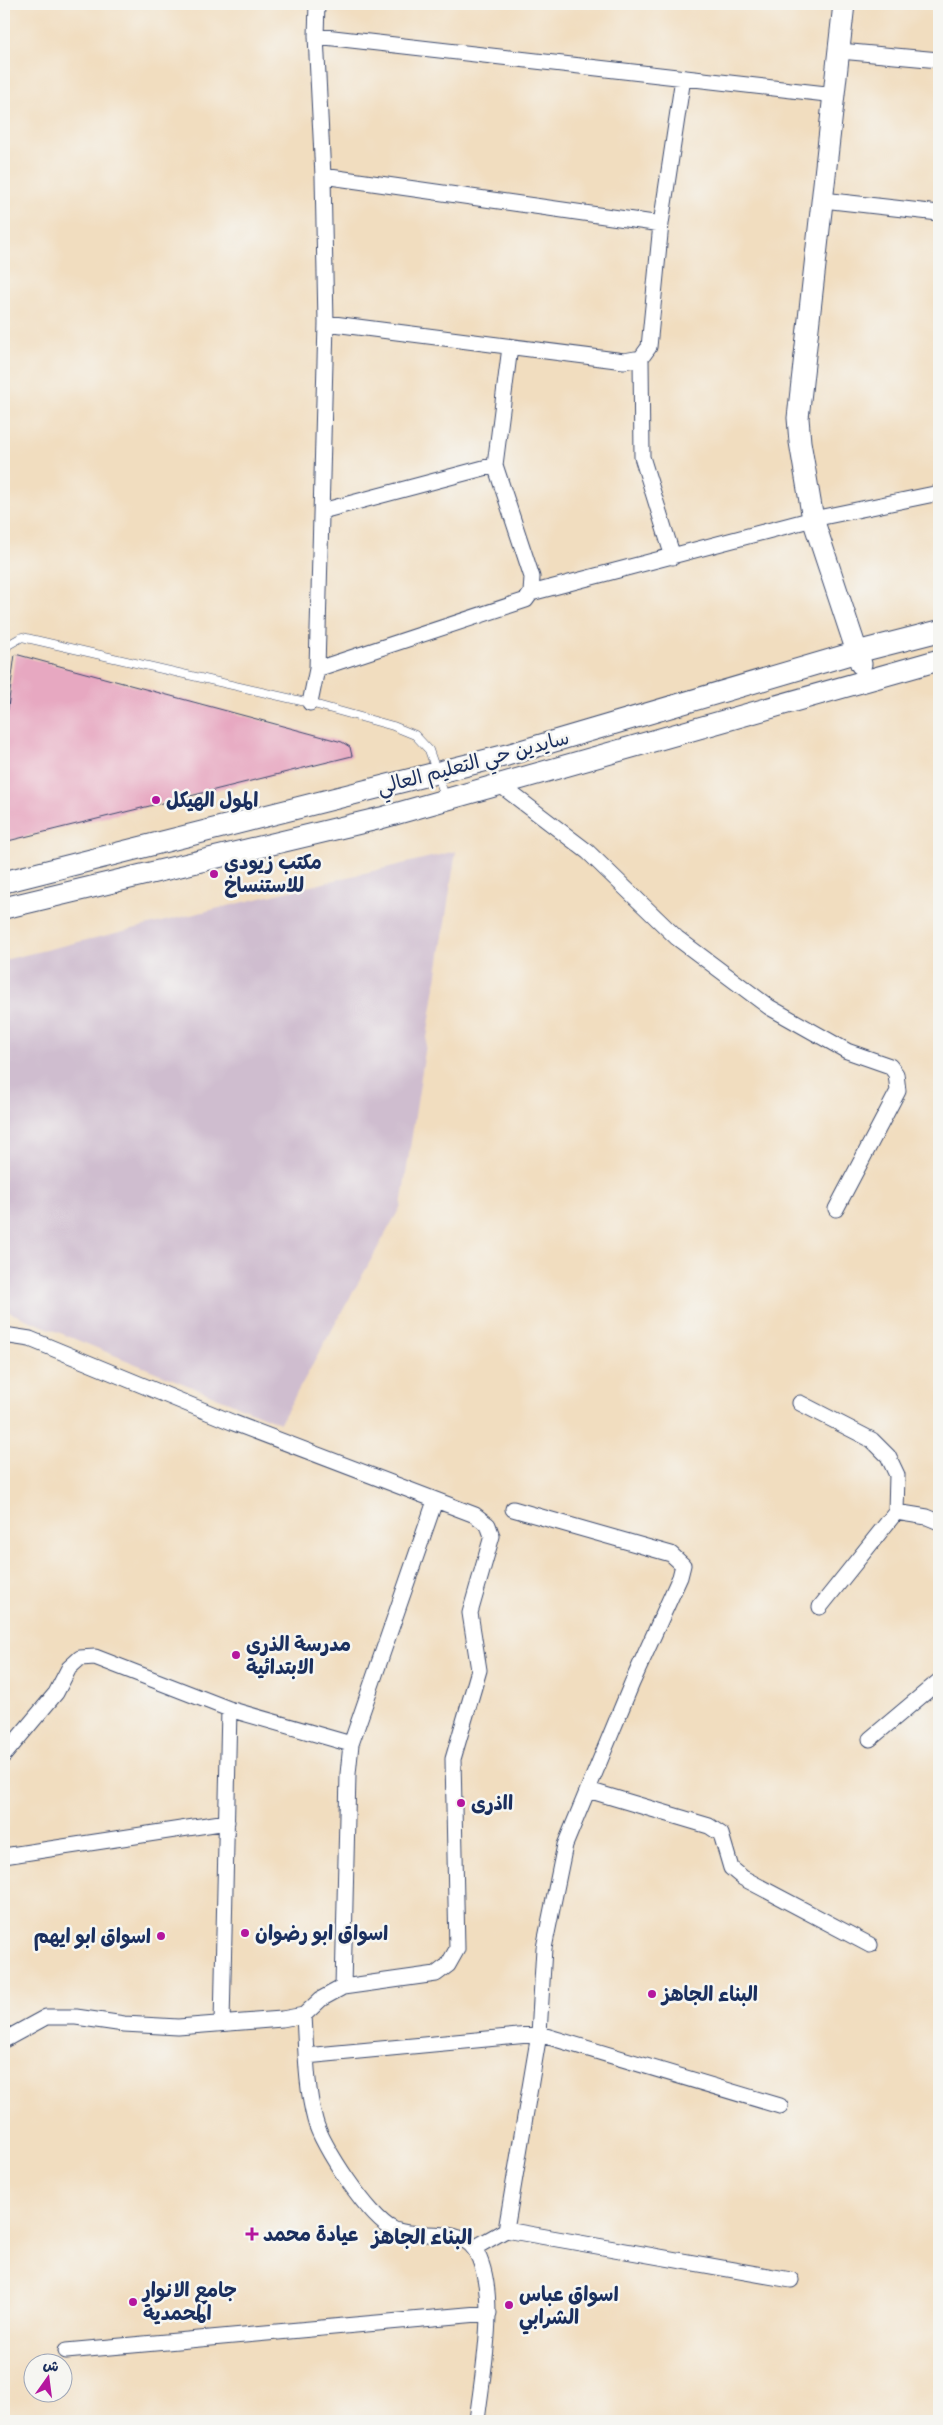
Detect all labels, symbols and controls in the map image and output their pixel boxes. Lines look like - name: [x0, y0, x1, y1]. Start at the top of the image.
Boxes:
- street label: سايدين حي التعليم العالي: [375, 726, 573, 805]
- place label: المول الهيكل: [166, 789, 258, 817]
- marker: المول الهيكل: [150, 794, 162, 806]
- place label: مكتب زيودي للاستنساخ: [224, 851, 322, 902]
- marker: مكتب زيودي للاستنساخ: [208, 868, 220, 880]
- place label: مدرسة الذرى الابتدائية: [246, 1633, 351, 1684]
- marker: مدرسة الذرى الابتدائية: [230, 1649, 242, 1661]
- place label: ااذرى: [471, 1792, 513, 1820]
- marker: ااذرى: [455, 1797, 467, 1809]
- place label: اسواق ابو رضوان: [255, 1922, 388, 1950]
- place label: اسواق ابو ايهم: [34, 1925, 151, 1953]
- marker: اسواق ابو رضوان: [239, 1927, 251, 1939]
- marker: اسواق ابو ايهم: [155, 1930, 167, 1942]
- place label: البناء الجاهز: [660, 1983, 758, 2011]
- marker: البناء الجاهز: [646, 1988, 658, 2000]
- place label: عيادة محمد: [263, 2223, 358, 2251]
- district label: البناء الجاهز: [370, 2225, 472, 2255]
- marker: عيادة محمد: [245, 2227, 259, 2241]
- place label: جامع الانوار المحمدية: [141, 2279, 237, 2330]
- place label: اسواق عباس الشرابي: [519, 2283, 619, 2335]
- marker: جامع الانوار المحمدية: [127, 2296, 139, 2308]
- marker: اسواق عباس الشرابي: [503, 2299, 515, 2311]
- north arrow: [22, 2352, 72, 2402]
- text: ش: [41, 2356, 61, 2379]

